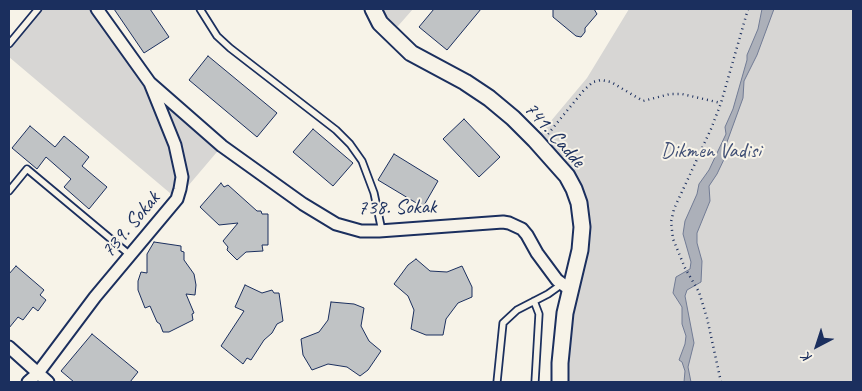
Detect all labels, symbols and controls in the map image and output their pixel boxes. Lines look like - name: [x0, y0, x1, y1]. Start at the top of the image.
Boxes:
- street label: 741. Cadde: [518, 97, 590, 173]
- park label: Dikmen Vadisi: [661, 138, 761, 164]
- street label: 739. Sokak: [96, 187, 166, 263]
- street label: 738. Sokak: [357, 195, 437, 221]
- north arrow: [792, 321, 842, 371]
- text: K: [799, 349, 815, 367]

